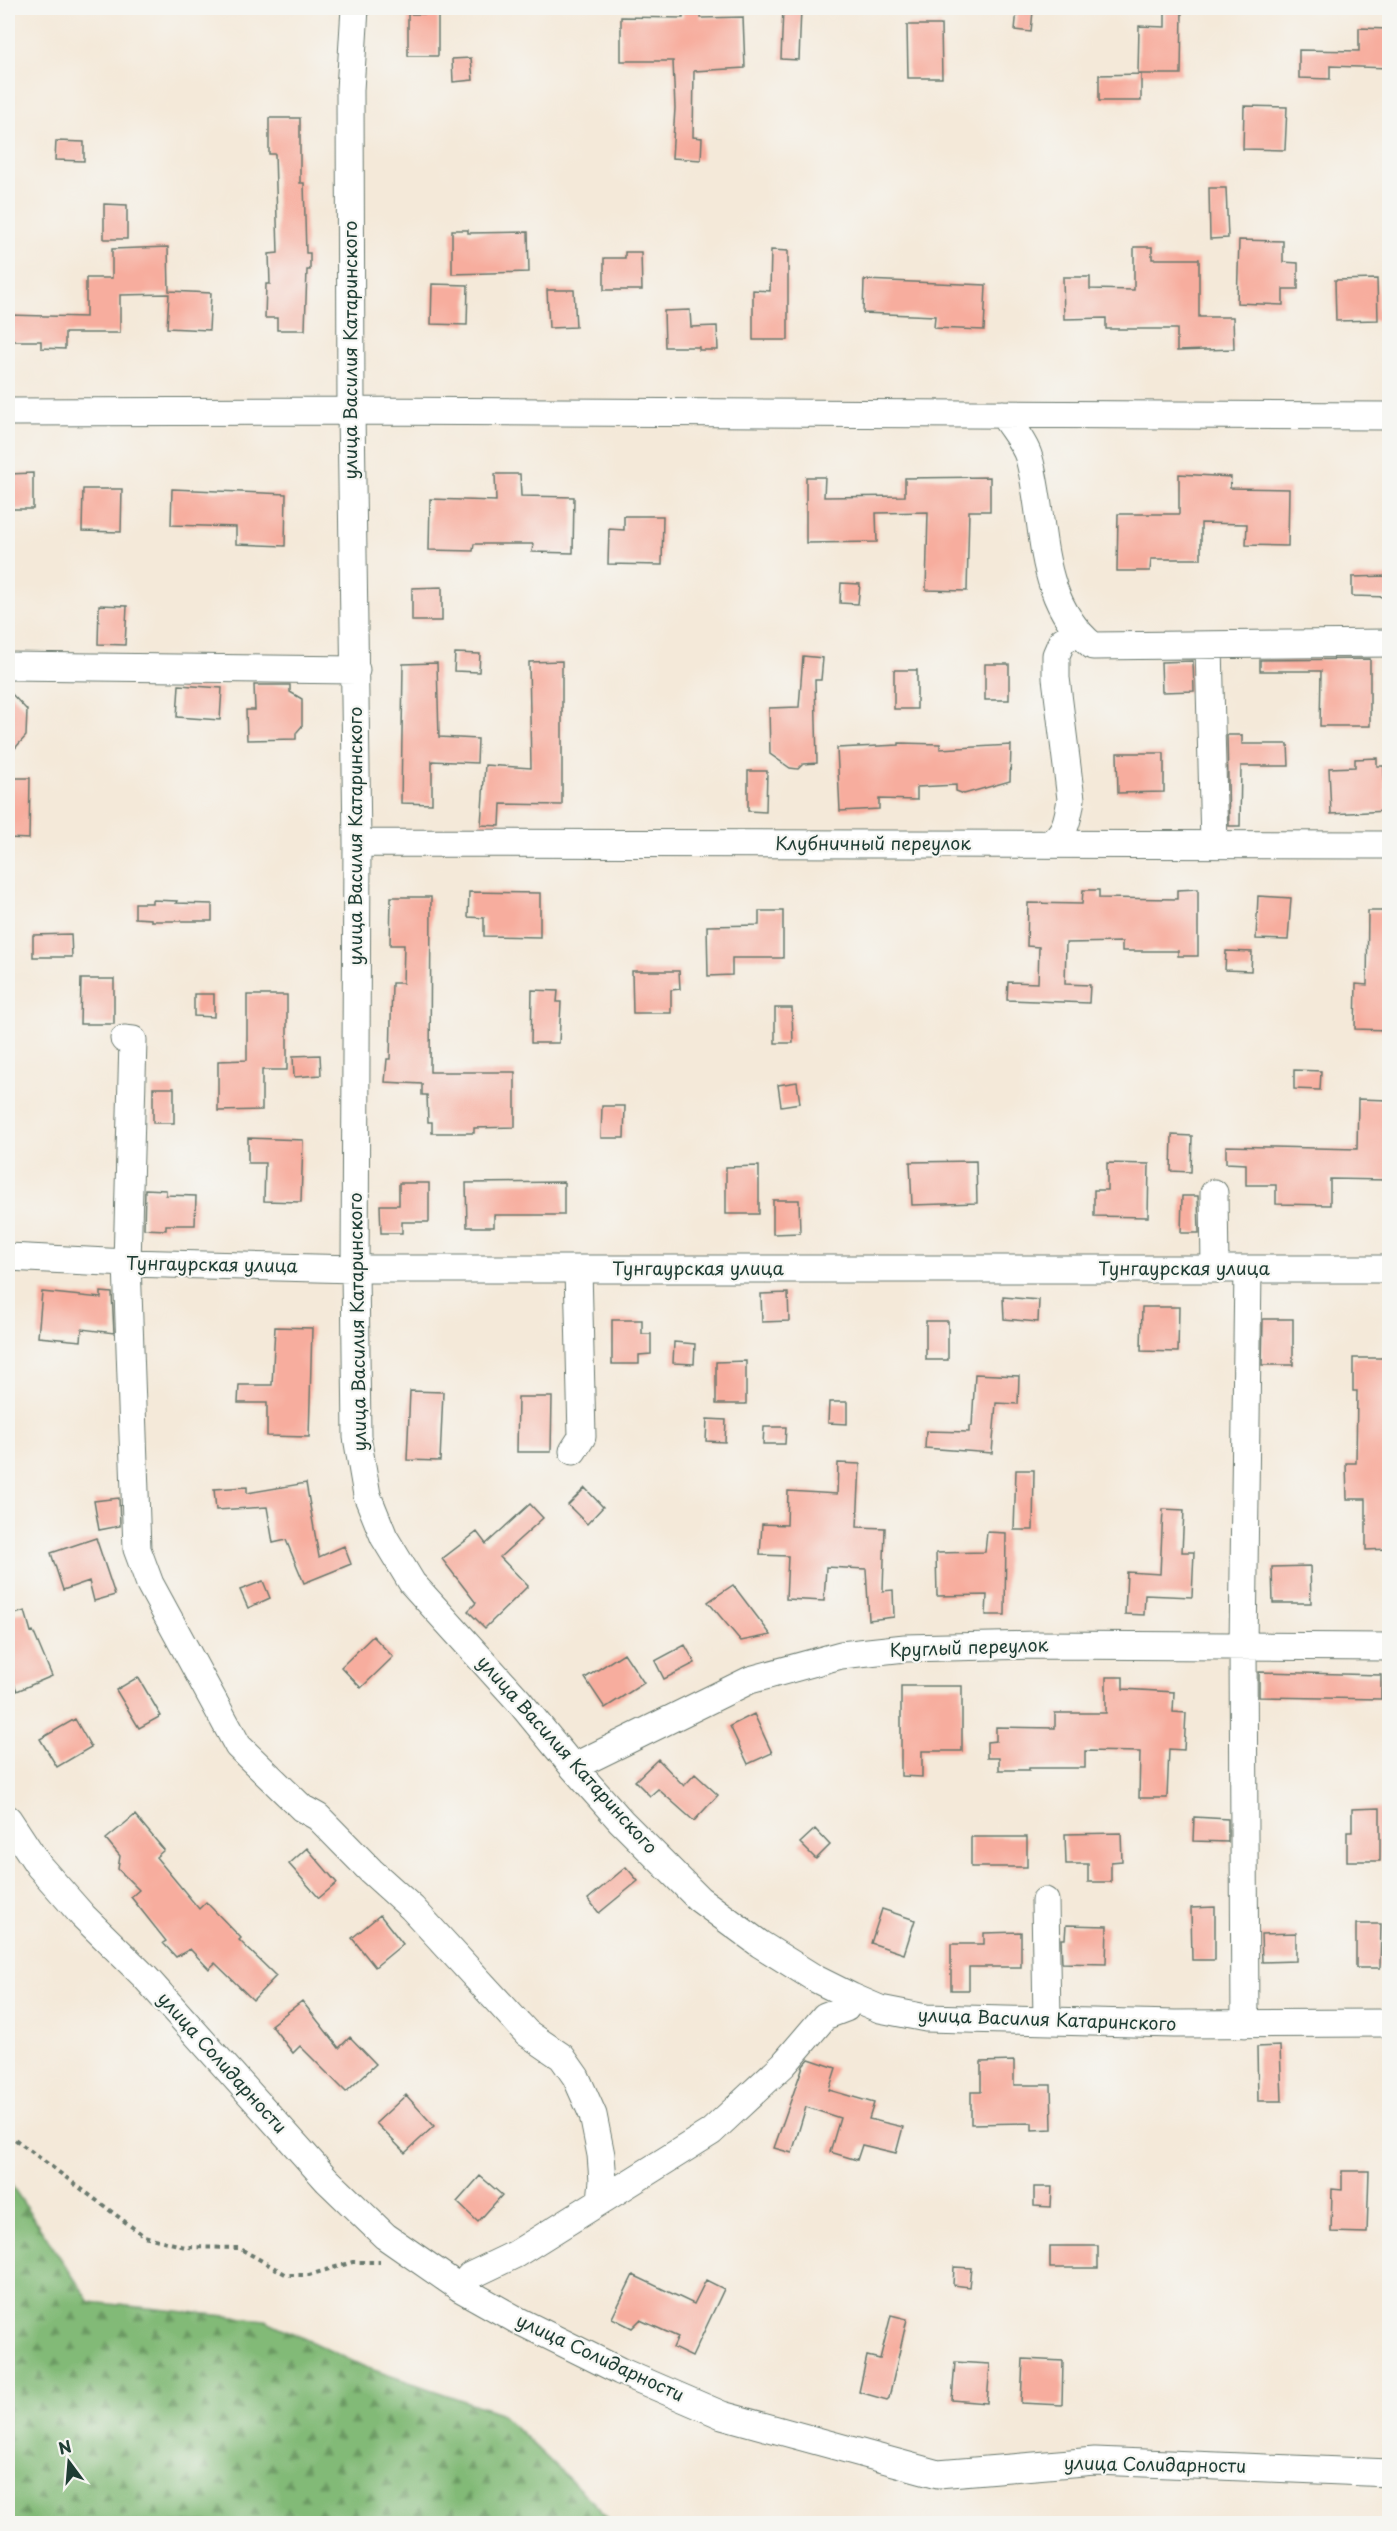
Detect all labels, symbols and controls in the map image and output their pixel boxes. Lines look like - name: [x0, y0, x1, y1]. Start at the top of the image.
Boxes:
- street label: улица Василия Катаринского: [336, 221, 363, 479]
- street label: улица Василия Катаринского: [341, 707, 368, 965]
- street label: Клубничный переулок: [775, 829, 971, 856]
- street label: улица Василия Катаринского: [341, 1192, 372, 1452]
- street label: Тунгаурская улица: [126, 1249, 299, 1279]
- street label: Тунгаурская улица: [612, 1254, 784, 1281]
- street label: Тунгаурская улица: [1098, 1254, 1270, 1281]
- street label: Круглый переулок: [889, 1630, 1049, 1663]
- street label: улица Василия Катаринского: [471, 1649, 665, 1859]
- street label: улица Солидарности: [152, 1985, 294, 2139]
- street label: улица Василия Катаринского: [917, 2000, 1177, 2037]
- street label: улица Солидарности: [512, 2306, 689, 2407]
- north arrow: [39, 2432, 99, 2492]
- text: N: [55, 2433, 74, 2460]
- street label: улица Солидарности: [1064, 2448, 1246, 2479]

